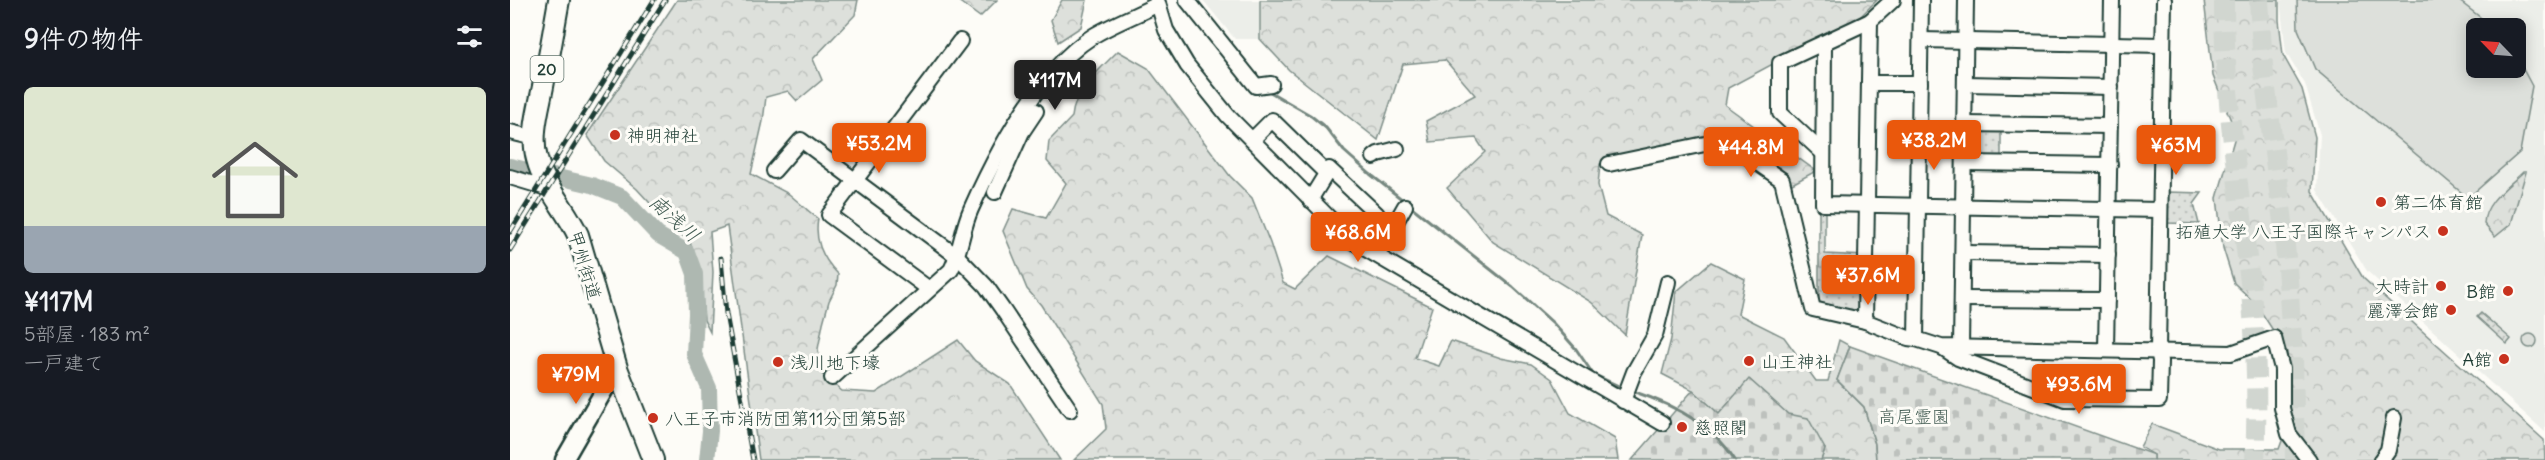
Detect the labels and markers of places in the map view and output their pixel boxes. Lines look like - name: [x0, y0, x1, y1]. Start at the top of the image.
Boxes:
- pin: ¥117M: [1013, 60, 1097, 111]
- pin: ¥38.2M: [1885, 120, 1983, 171]
- pin: ¥53.2M: [830, 123, 928, 174]
- place label: 神明神社: [627, 124, 699, 147]
- pin: ¥63M: [2140, 125, 2212, 176]
- pin: ¥44.8M: [1702, 127, 1800, 178]
- marker: 神明神社: [608, 128, 622, 142]
- place label: 第二体育館: [2393, 191, 2483, 214]
- marker: 第二体育館: [2374, 195, 2388, 209]
- pin: ¥68.6M: [1309, 212, 1407, 263]
- place label: 拓殖大学 八王子国際キャンパス: [2175, 220, 2431, 243]
- marker: 拓殖大学 八王子国際キャンパス: [2436, 224, 2450, 238]
- pin: ¥37.6M: [1819, 255, 1917, 306]
- place label: 大時計: [2375, 275, 2429, 298]
- marker: 大時計: [2434, 279, 2448, 293]
- place label: B館: [2466, 280, 2496, 303]
- marker: B館: [2501, 284, 2515, 298]
- place label: 麗澤会館: [2367, 299, 2439, 322]
- marker: 麗澤会館: [2444, 303, 2458, 317]
- place label: A館: [2462, 348, 2492, 371]
- place label: 山王神社: [1761, 350, 1833, 373]
- place label: 浅川地下壕: [790, 351, 880, 374]
- marker: A館: [2497, 352, 2511, 366]
- pin: ¥79M: [540, 354, 612, 405]
- marker: 山王神社: [1742, 354, 1756, 368]
- marker: 浅川地下壕: [771, 355, 785, 369]
- pin: ¥93.6M: [2030, 364, 2128, 415]
- place label: 八王子市消防団第11分団第5部: [665, 407, 906, 430]
- marker: 八王子市消防団第11分団第5部: [646, 411, 660, 425]
- place label: 慈照閣: [1694, 416, 1748, 439]
- marker: 慈照閣: [1675, 420, 1689, 434]

